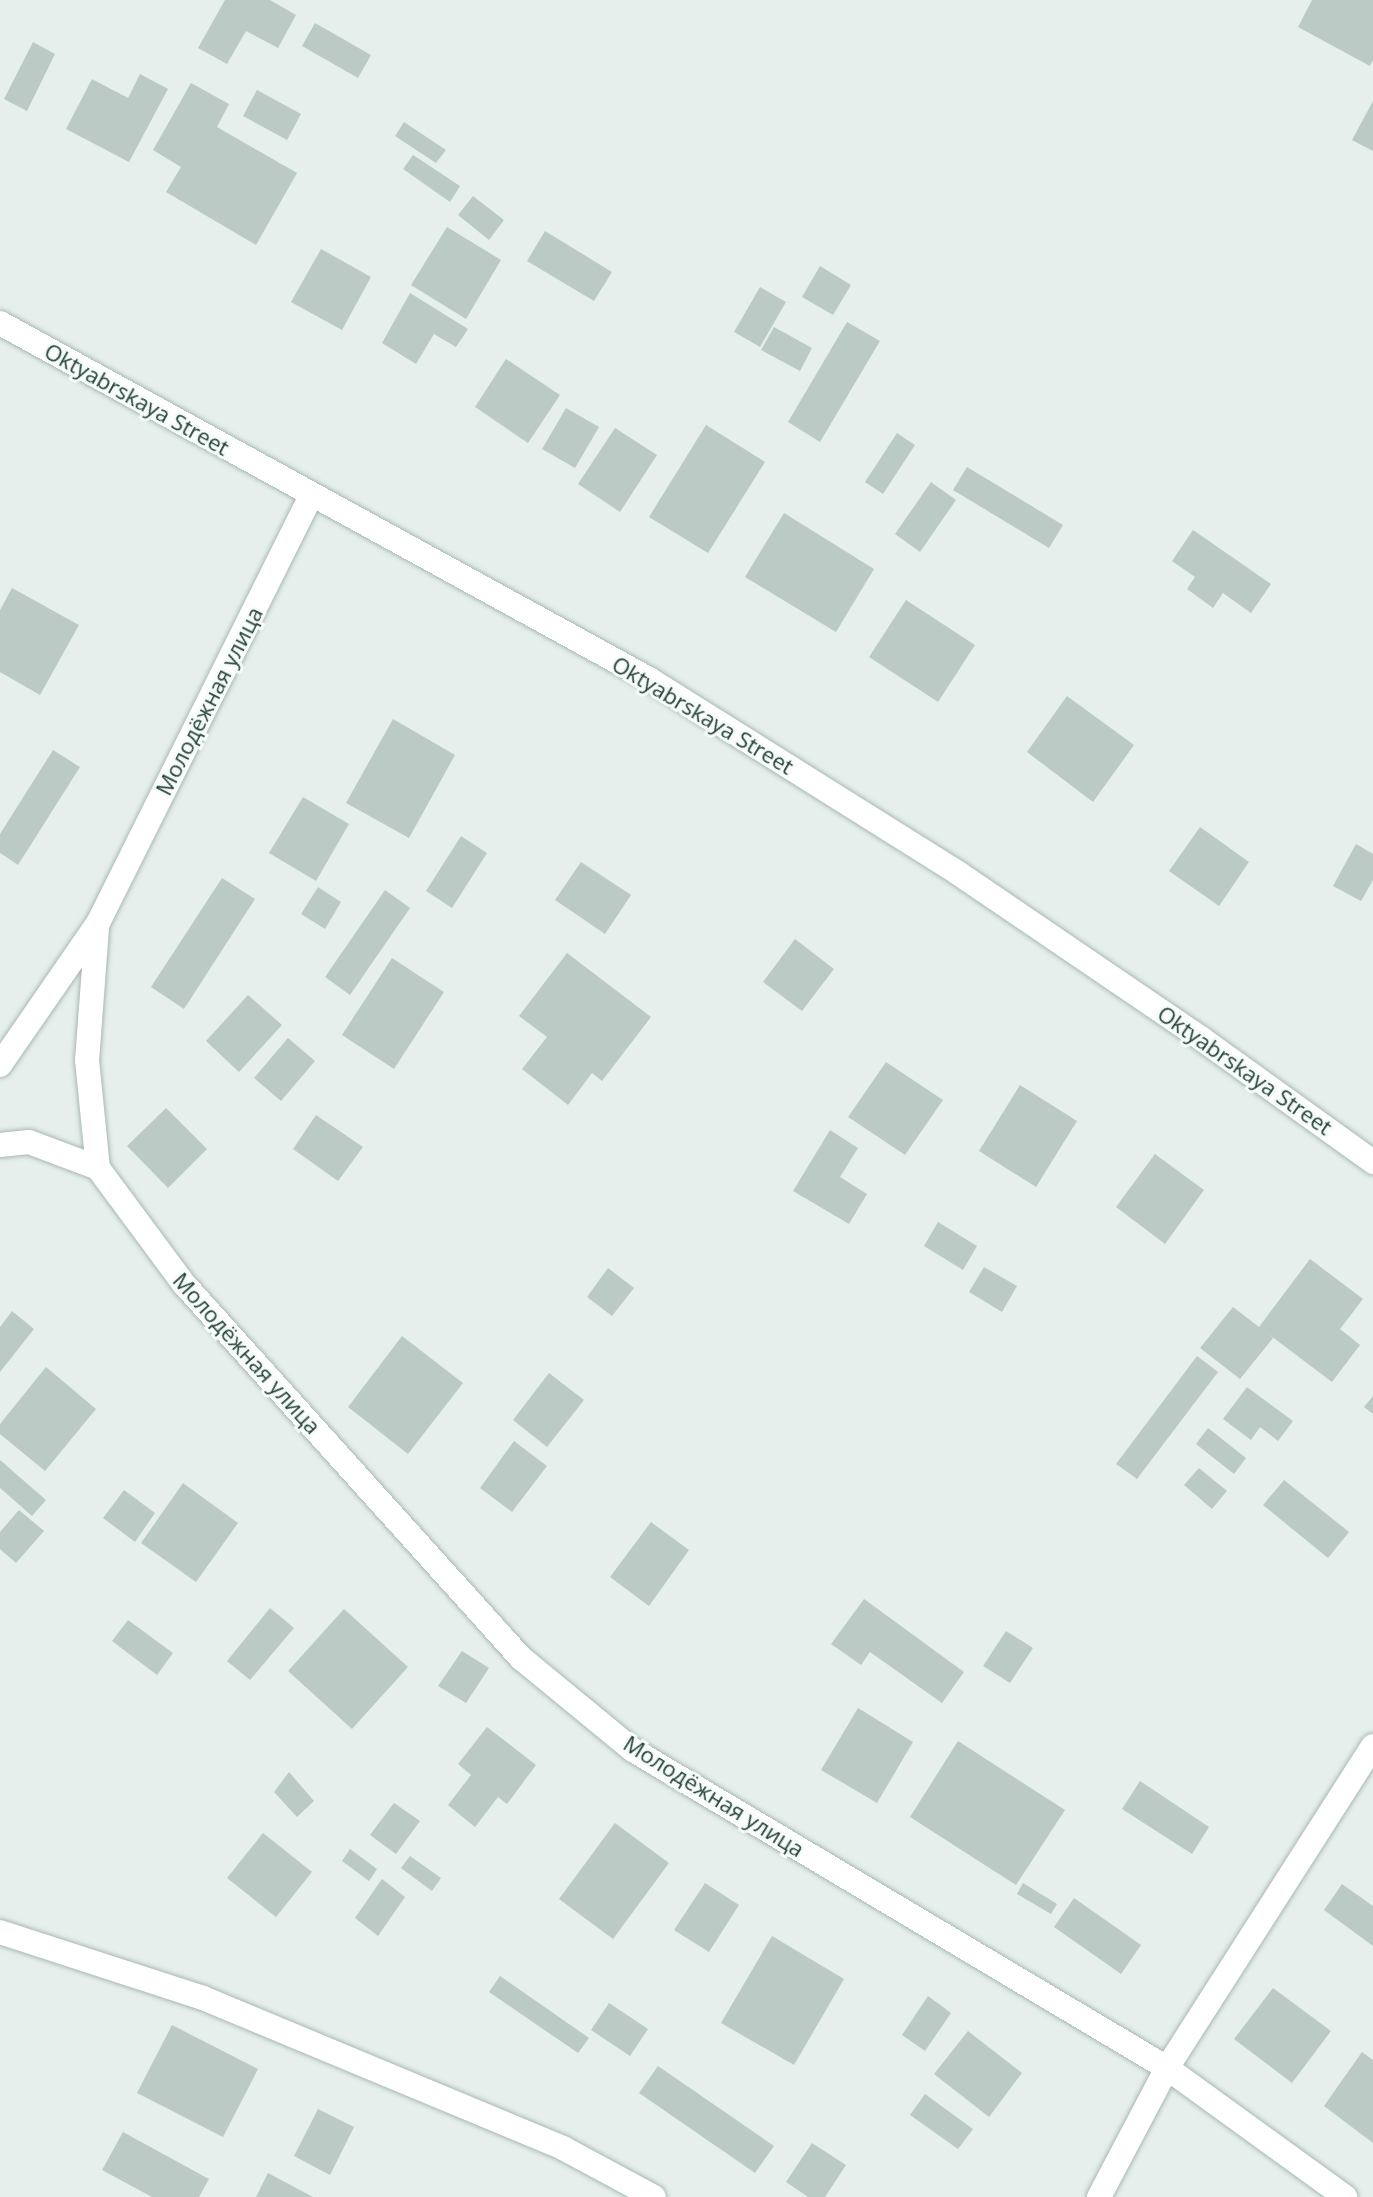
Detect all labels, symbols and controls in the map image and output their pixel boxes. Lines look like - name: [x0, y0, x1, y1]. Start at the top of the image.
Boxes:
- street label: Oktyabrskaya Street: [40, 337, 234, 461]
- street label: Молодёжная улица: [150, 603, 268, 799]
- street label: Oktyabrskaya Street: [608, 650, 798, 780]
- street label: Oktyabrskaya Street: [1153, 1000, 1337, 1140]
- street label: Молодёжная улица: [168, 1267, 326, 1439]
- street label: Молодёжная улица: [619, 1730, 809, 1862]

